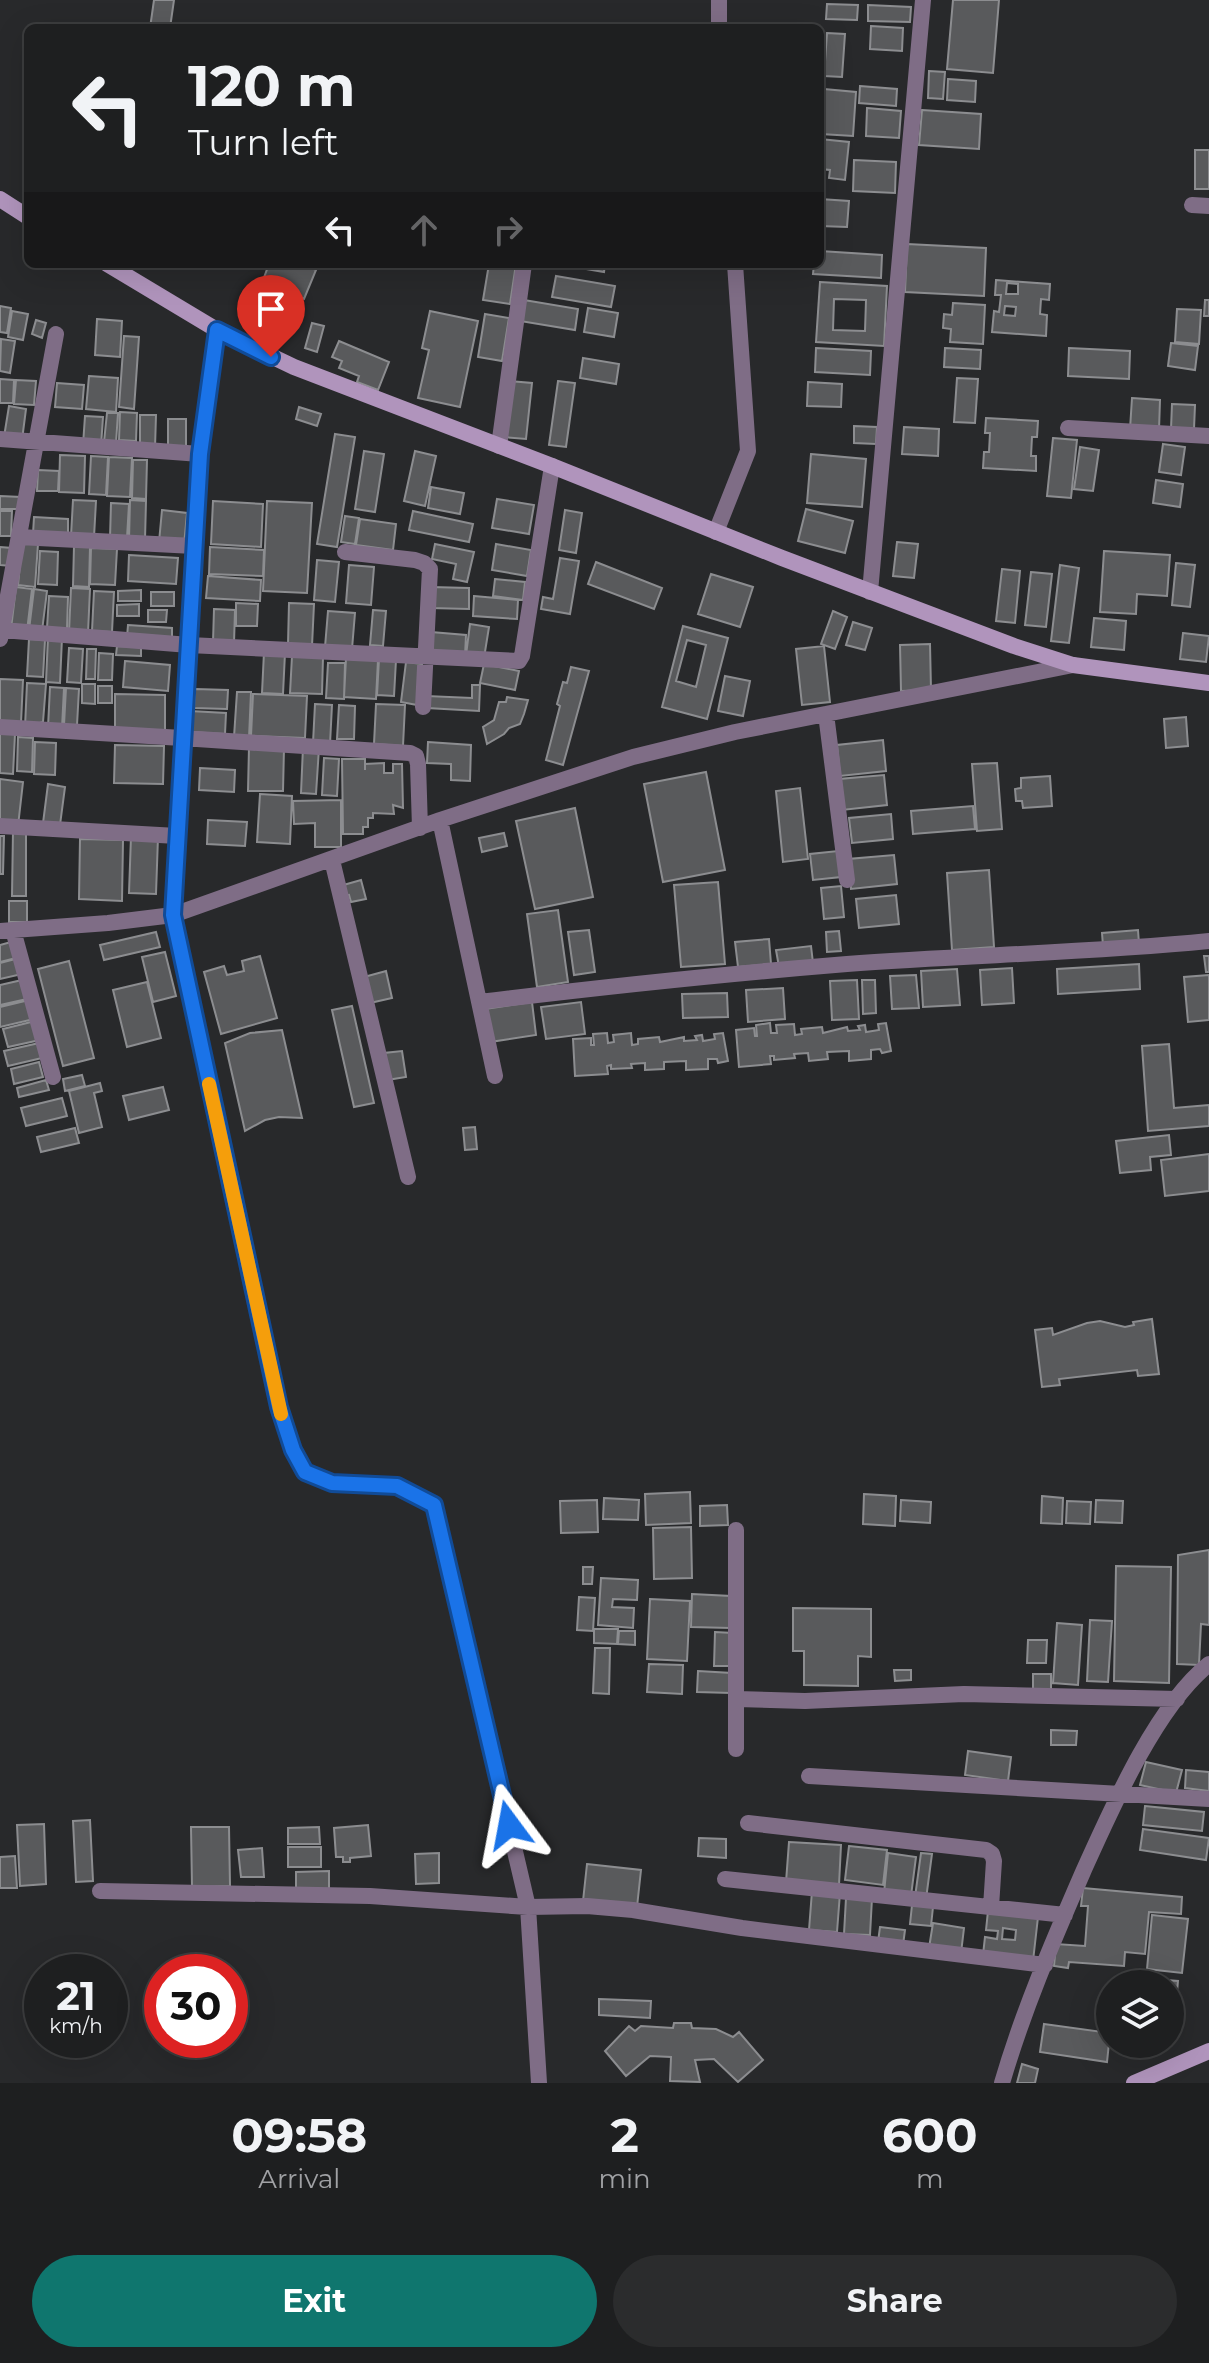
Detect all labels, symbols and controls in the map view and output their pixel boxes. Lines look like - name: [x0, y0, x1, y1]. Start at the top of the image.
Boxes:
- text: 120 m: [188, 52, 356, 120]
- icon: left: [56, 56, 160, 160]
- text: Turn left: [188, 120, 339, 164]
- icon: left: [318, 208, 362, 252]
- icon: ahead: [402, 208, 446, 252]
- icon: right: [486, 208, 530, 252]
- pin: [237, 275, 305, 357]
- icon: arrive: [249, 287, 293, 331]
- position arrow: [467, 1783, 551, 1867]
- speed limit sign: 30: [144, 1954, 248, 2058]
- map controls: [1096, 1970, 1184, 2058]
- button: layers: [1096, 1970, 1184, 2058]
- text: 21: [56, 1971, 96, 2020]
- text: km/h: [49, 2014, 103, 2038]
- text: 09:58: [231, 2106, 367, 2164]
- text: 2: [610, 2106, 639, 2164]
- text: 600: [882, 2106, 978, 2164]
- text: Arrival: [258, 2163, 340, 2195]
- text: min: [599, 2163, 651, 2195]
- text: m: [916, 2163, 944, 2195]
- button: Exit: [32, 2255, 597, 2347]
- button: Share: [613, 2255, 1177, 2347]

